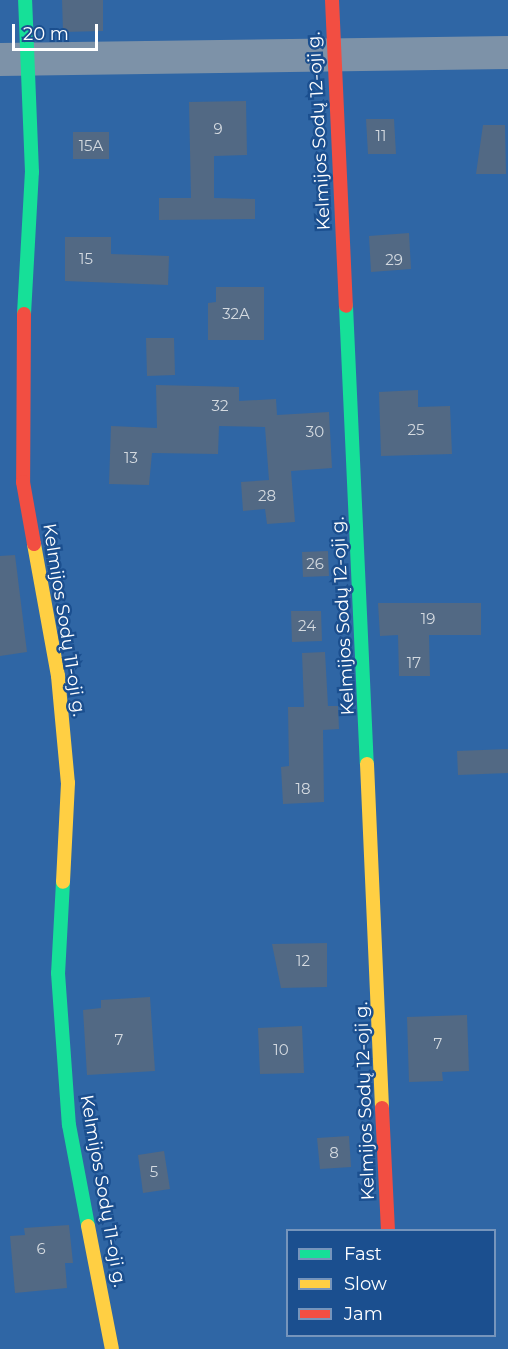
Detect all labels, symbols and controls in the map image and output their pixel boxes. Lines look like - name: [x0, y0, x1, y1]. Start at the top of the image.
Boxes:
- scale bar: [15, 12, 100, 50]
- text: 20 m: [23, 23, 69, 45]
- street label: Kelmijos Sodų 12-oji g.: [303, 31, 335, 231]
- house number: 9: [213, 120, 223, 138]
- house number: 11: [376, 127, 386, 145]
- house number: 15A: [79, 137, 103, 155]
- house number: 15: [79, 250, 93, 268]
- house number: 29: [385, 251, 403, 269]
- house number: 32A: [222, 305, 250, 323]
- house number: 32: [212, 397, 228, 415]
- house number: 25: [407, 421, 425, 439]
- house number: 30: [306, 423, 324, 441]
- house number: 13: [124, 449, 138, 467]
- house number: 28: [258, 487, 276, 505]
- street label: Kelmijos Sodų 12-oji g.: [327, 516, 359, 716]
- street label: Kelmijos Sodų 11-oji g.: [38, 522, 90, 718]
- house number: 26: [306, 555, 324, 573]
- house number: 19: [421, 610, 435, 628]
- house number: 24: [298, 617, 316, 635]
- house number: 17: [407, 654, 421, 672]
- house number: 18: [296, 780, 310, 798]
- house number: 12: [296, 952, 310, 970]
- street label: Kelmijos Sodų 12-oji g.: [351, 1001, 379, 1201]
- house number: 7: [115, 1031, 123, 1049]
- house number: 7: [434, 1035, 442, 1053]
- house number: 10: [273, 1041, 289, 1059]
- street label: Kelmijos Sodų 11-oji g.: [75, 1093, 131, 1289]
- house number: 8: [329, 1144, 339, 1162]
- house number: 5: [150, 1163, 158, 1181]
- legend: [286, 1229, 496, 1337]
- house number: 6: [36, 1240, 46, 1258]
- text: Fast: [344, 1243, 382, 1265]
- text: Slow: [344, 1273, 387, 1295]
- text: Jam: [344, 1303, 383, 1325]

